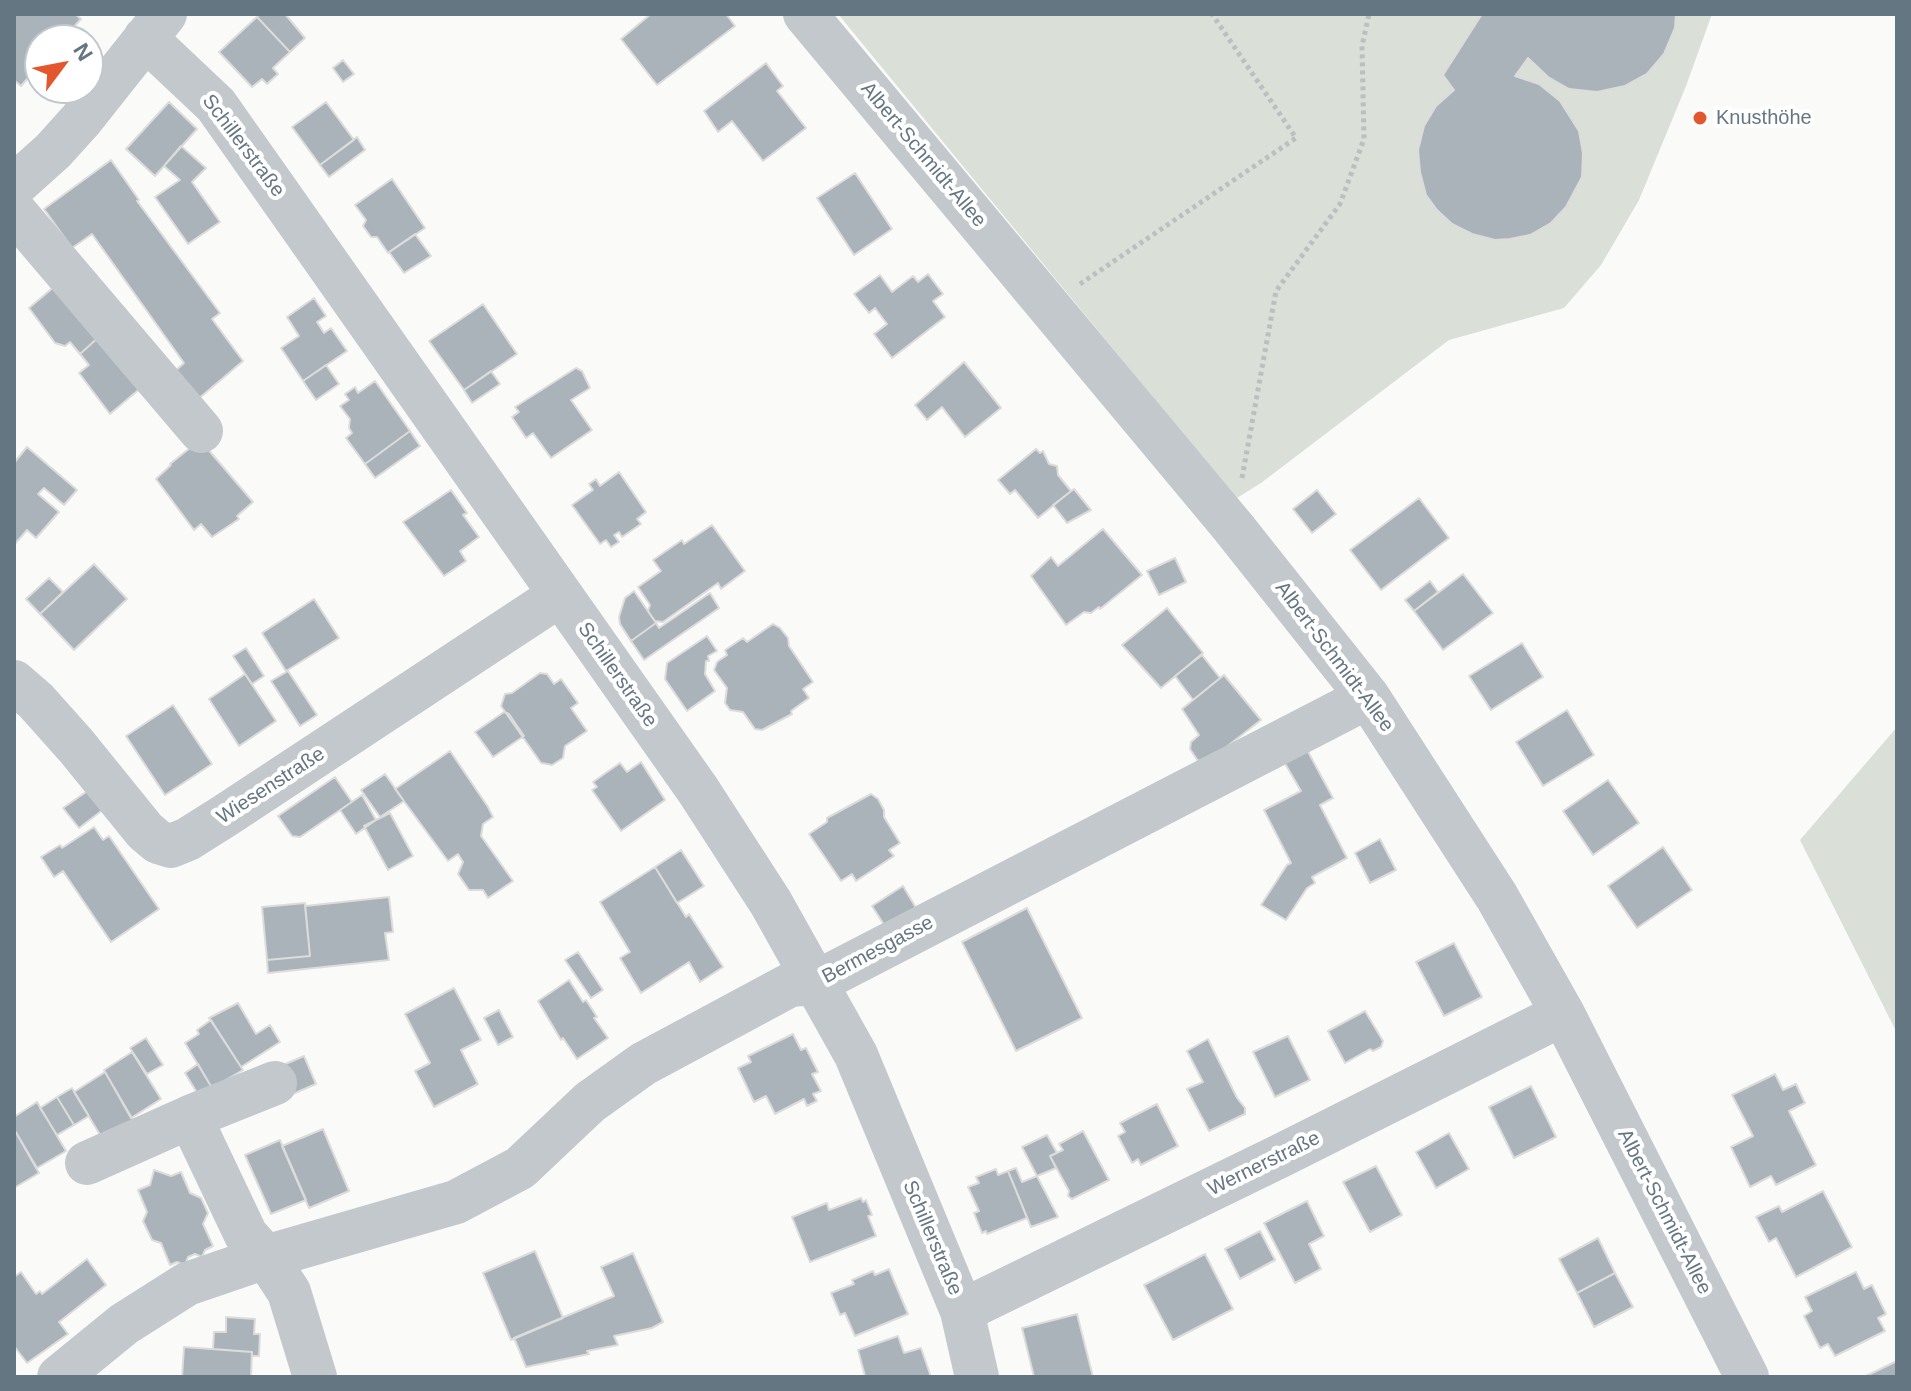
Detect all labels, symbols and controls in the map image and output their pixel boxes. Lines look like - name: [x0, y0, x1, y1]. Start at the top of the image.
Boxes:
- north arrow: [24, 24, 104, 104]
- text: N: [68, 39, 98, 65]
- street label: Albert-Schmidt-Allee: [855, 77, 991, 233]
- street label: Schillerstraße: [197, 90, 289, 202]
- place label: Knusthöhe: [1716, 106, 1812, 130]
- marker: Knusthöhe: [1691, 109, 1709, 127]
- street label: Albert-Schmidt-Allee: [1270, 577, 1398, 737]
- street label: Schillerstraße: [572, 618, 662, 732]
- street label: Wiesenstraße: [213, 742, 329, 830]
- street label: Bermesgasse: [818, 911, 938, 989]
- street label: Albert-Schmidt-Allee: [1612, 1125, 1716, 1299]
- street label: Wernerstraße: [1204, 1126, 1324, 1202]
- street label: Schillerstraße: [897, 1177, 967, 1299]

